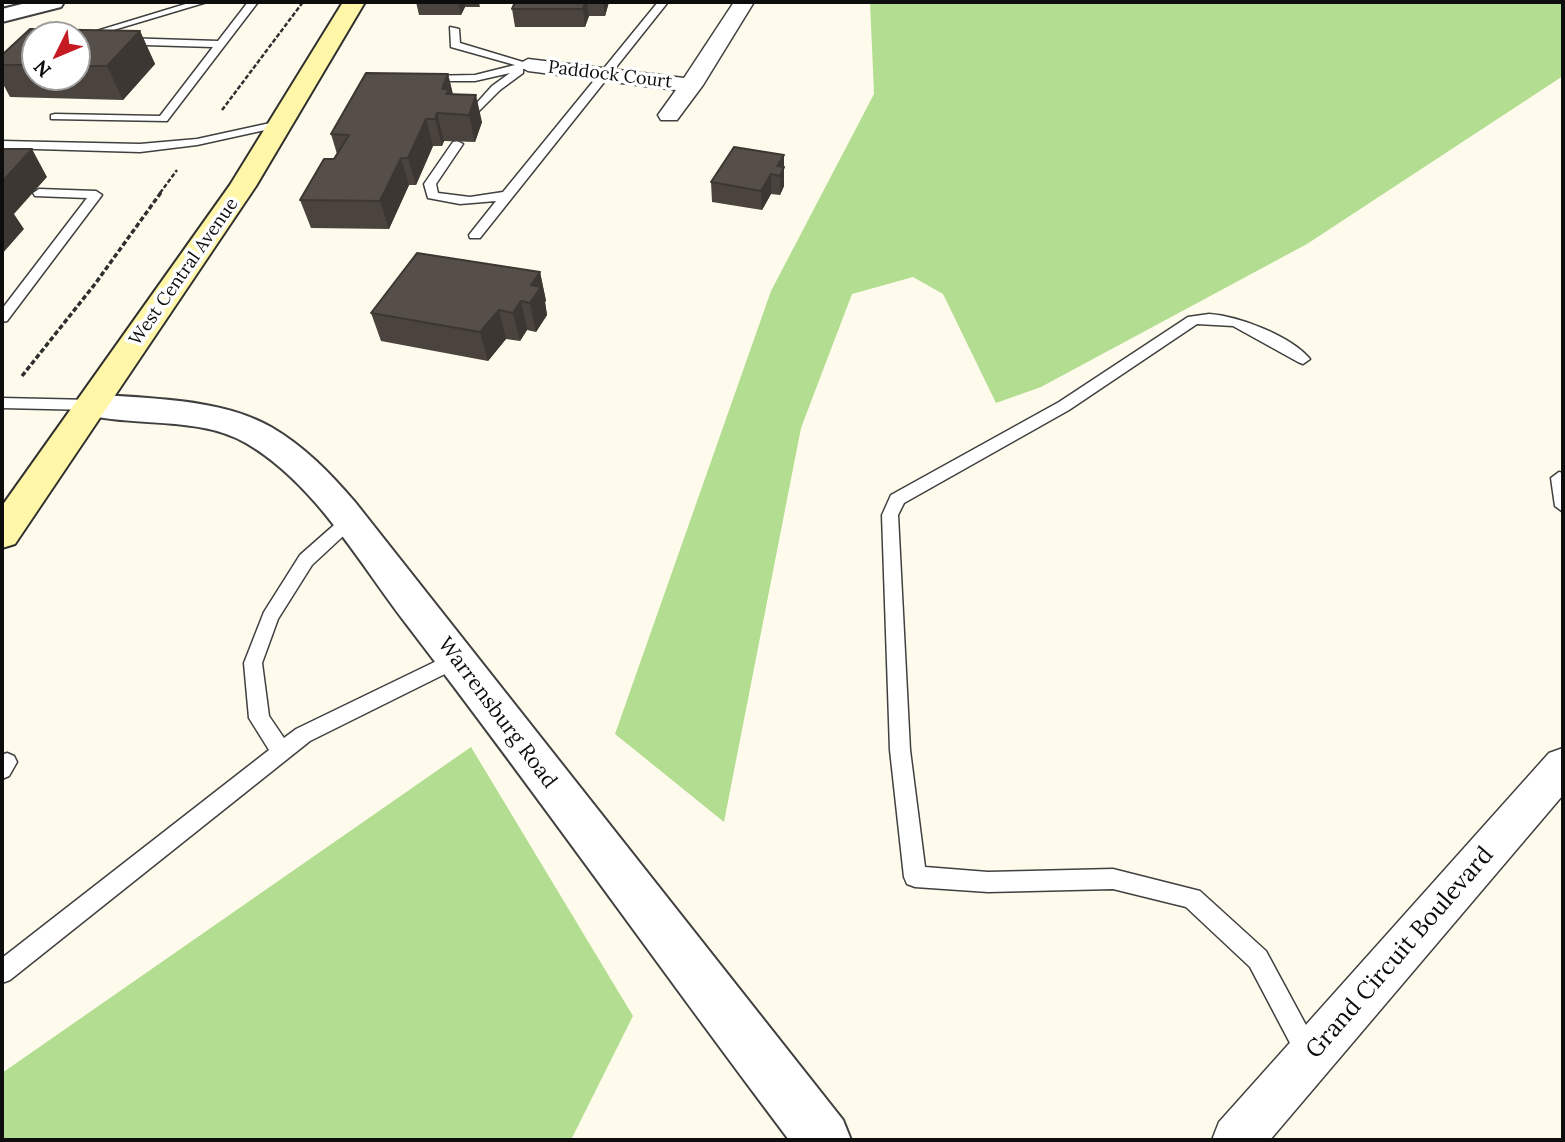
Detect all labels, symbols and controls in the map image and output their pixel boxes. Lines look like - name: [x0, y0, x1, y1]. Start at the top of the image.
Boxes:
- north arrow: [21, 21, 91, 91]
- text: N: [28, 55, 56, 83]
- street label: Paddock Court: [547, 57, 673, 93]
- street label: West Central Avenue: [125, 194, 243, 350]
- street label: Warrensburg Road: [432, 633, 562, 793]
- street label: Grand Circuit Boulevard: [1300, 841, 1500, 1065]

